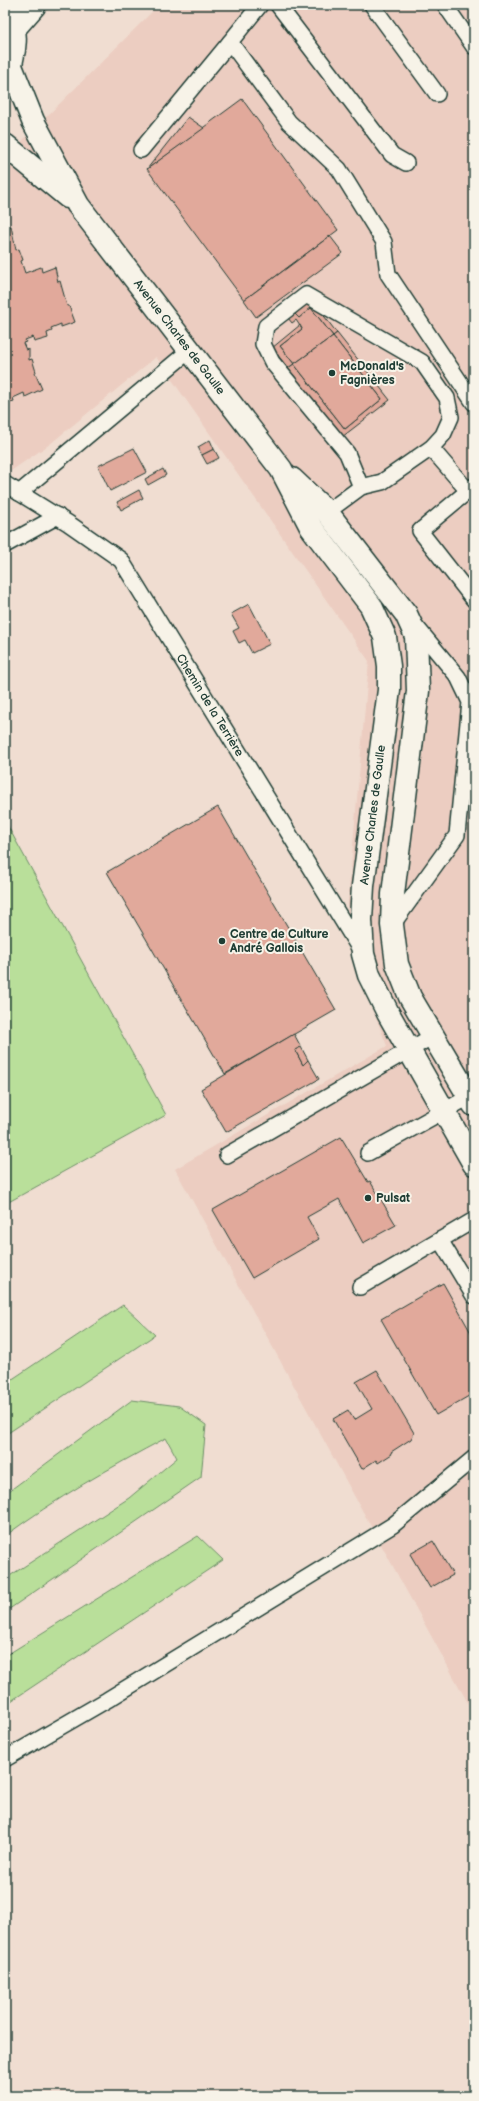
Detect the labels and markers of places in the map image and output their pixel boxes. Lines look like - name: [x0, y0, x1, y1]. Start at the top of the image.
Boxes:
- place label: McDonald's Fagnières: [340, 359, 404, 388]
- marker: McDonald's Fagnières: [327, 368, 337, 378]
- place label: Centre de Culture André Gallois: [229, 927, 328, 956]
- marker: Centre de Culture André Gallois: [217, 936, 227, 946]
- place label: Pulsat: [376, 1191, 410, 1206]
- marker: Pulsat: [363, 1193, 373, 1203]

